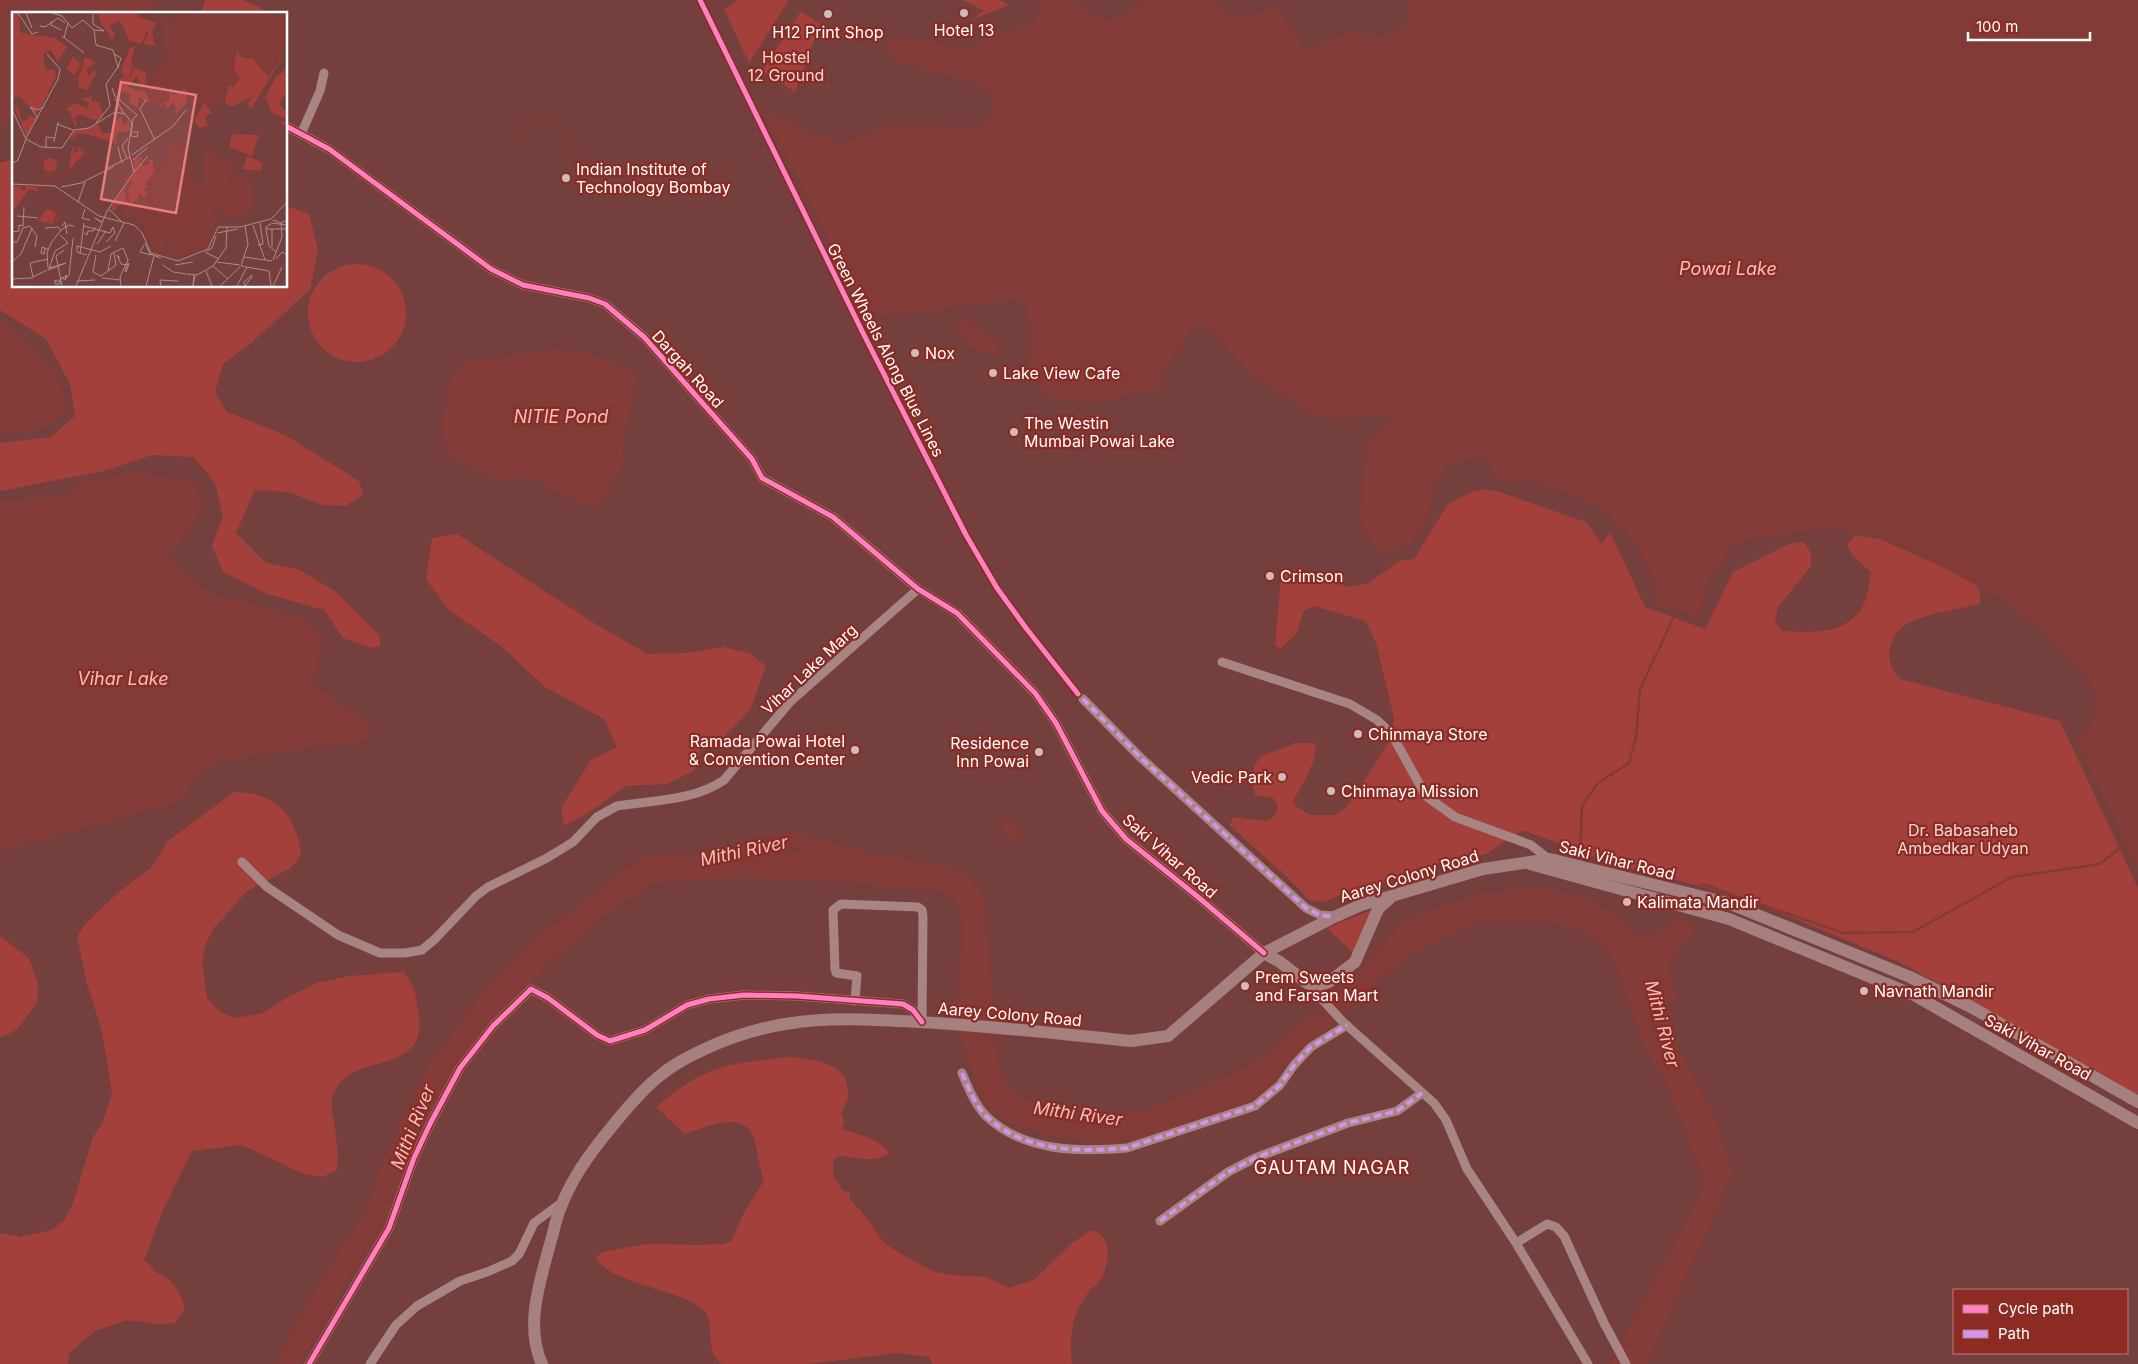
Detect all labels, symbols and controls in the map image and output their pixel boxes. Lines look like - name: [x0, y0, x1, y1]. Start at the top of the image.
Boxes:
- marker: Hotel 13: [958, 7, 970, 19]
- marker: H12 Print Shop: [822, 8, 834, 20]
- scale bar: [1968, 10, 2090, 42]
- inset map: [12, 12, 288, 288]
- text: 100 m: [1976, 17, 2018, 36]
- place label: Hotel 13: [934, 20, 994, 40]
- place label: H12 Print Shop: [772, 22, 884, 42]
- park label: Hostel 12 Ground: [748, 47, 824, 85]
- place label: Indian Institute of Technology Bombay: [576, 159, 731, 197]
- marker: Indian Institute of Technology Bombay: [560, 172, 572, 184]
- street label: Green Wheels Along Blue Lines: [823, 240, 949, 460]
- water label: Powai Lake: [1679, 258, 1777, 279]
- street label: Dargah Road: [648, 326, 728, 412]
- place label: Nox: [925, 343, 955, 363]
- marker: Nox: [909, 347, 921, 359]
- place label: Lake View Cafe: [1003, 363, 1120, 383]
- marker: Lake View Cafe: [987, 367, 999, 379]
- water label: NITIE Pond: [514, 406, 608, 427]
- place label: The Westin Mumbai Powai Lake: [1024, 413, 1175, 451]
- marker: The Westin Mumbai Powai Lake: [1008, 426, 1020, 438]
- place label: Crimson: [1280, 566, 1343, 586]
- marker: Crimson: [1264, 570, 1276, 582]
- street label: Vihar Lake Marg: [757, 620, 861, 718]
- water label: Vihar Lake: [77, 668, 169, 689]
- place label: Chinmaya Store: [1368, 724, 1488, 744]
- marker: Chinmaya Store: [1352, 728, 1364, 740]
- place label: Ramada Powai Hotel & Convention Center: [689, 731, 845, 769]
- place label: Residence Inn Powai: [950, 733, 1029, 771]
- marker: Ramada Powai Hotel & Convention Center: [849, 744, 861, 756]
- marker: Residence Inn Powai: [1033, 746, 1045, 758]
- place label: Vedic Park: [1191, 767, 1272, 787]
- marker: Vedic Park: [1276, 771, 1288, 783]
- place label: Chinmaya Mission: [1341, 781, 1479, 801]
- marker: Chinmaya Mission: [1325, 785, 1337, 797]
- street label: Saki Vihar Road: [1119, 809, 1221, 903]
- park label: Dr. Babasaheb Ambedkar Udyan: [1897, 820, 2029, 858]
- water label: Mithi River: [698, 831, 791, 870]
- street label: Saki Vihar Road: [1557, 836, 1677, 884]
- street label: Aarey Colony Road: [1337, 845, 1481, 907]
- place label: Kalimata Mandir: [1637, 892, 1759, 912]
- marker: Kalimata Mandir: [1621, 896, 1633, 908]
- place label: Prem Sweets and Farsan Mart: [1255, 967, 1378, 1005]
- water label: Mithi River: [1641, 978, 1685, 1071]
- marker: Prem Sweets and Farsan Mart: [1239, 980, 1251, 992]
- place label: Navnath Mandir: [1874, 981, 1994, 1001]
- marker: Navnath Mandir: [1858, 985, 1870, 997]
- street label: Aarey Colony Road: [937, 998, 1083, 1030]
- street label: Saki Vihar Road: [1981, 1009, 2095, 1085]
- water label: Mithi River: [386, 1080, 439, 1172]
- water label: Mithi River: [1032, 1097, 1125, 1130]
- district label: GAUTAM NAGAR: [1254, 1157, 1410, 1178]
- legend: [1953, 1289, 2128, 1354]
- text: Cycle path: [1998, 1299, 2074, 1318]
- text: Path: [1998, 1324, 2030, 1343]

